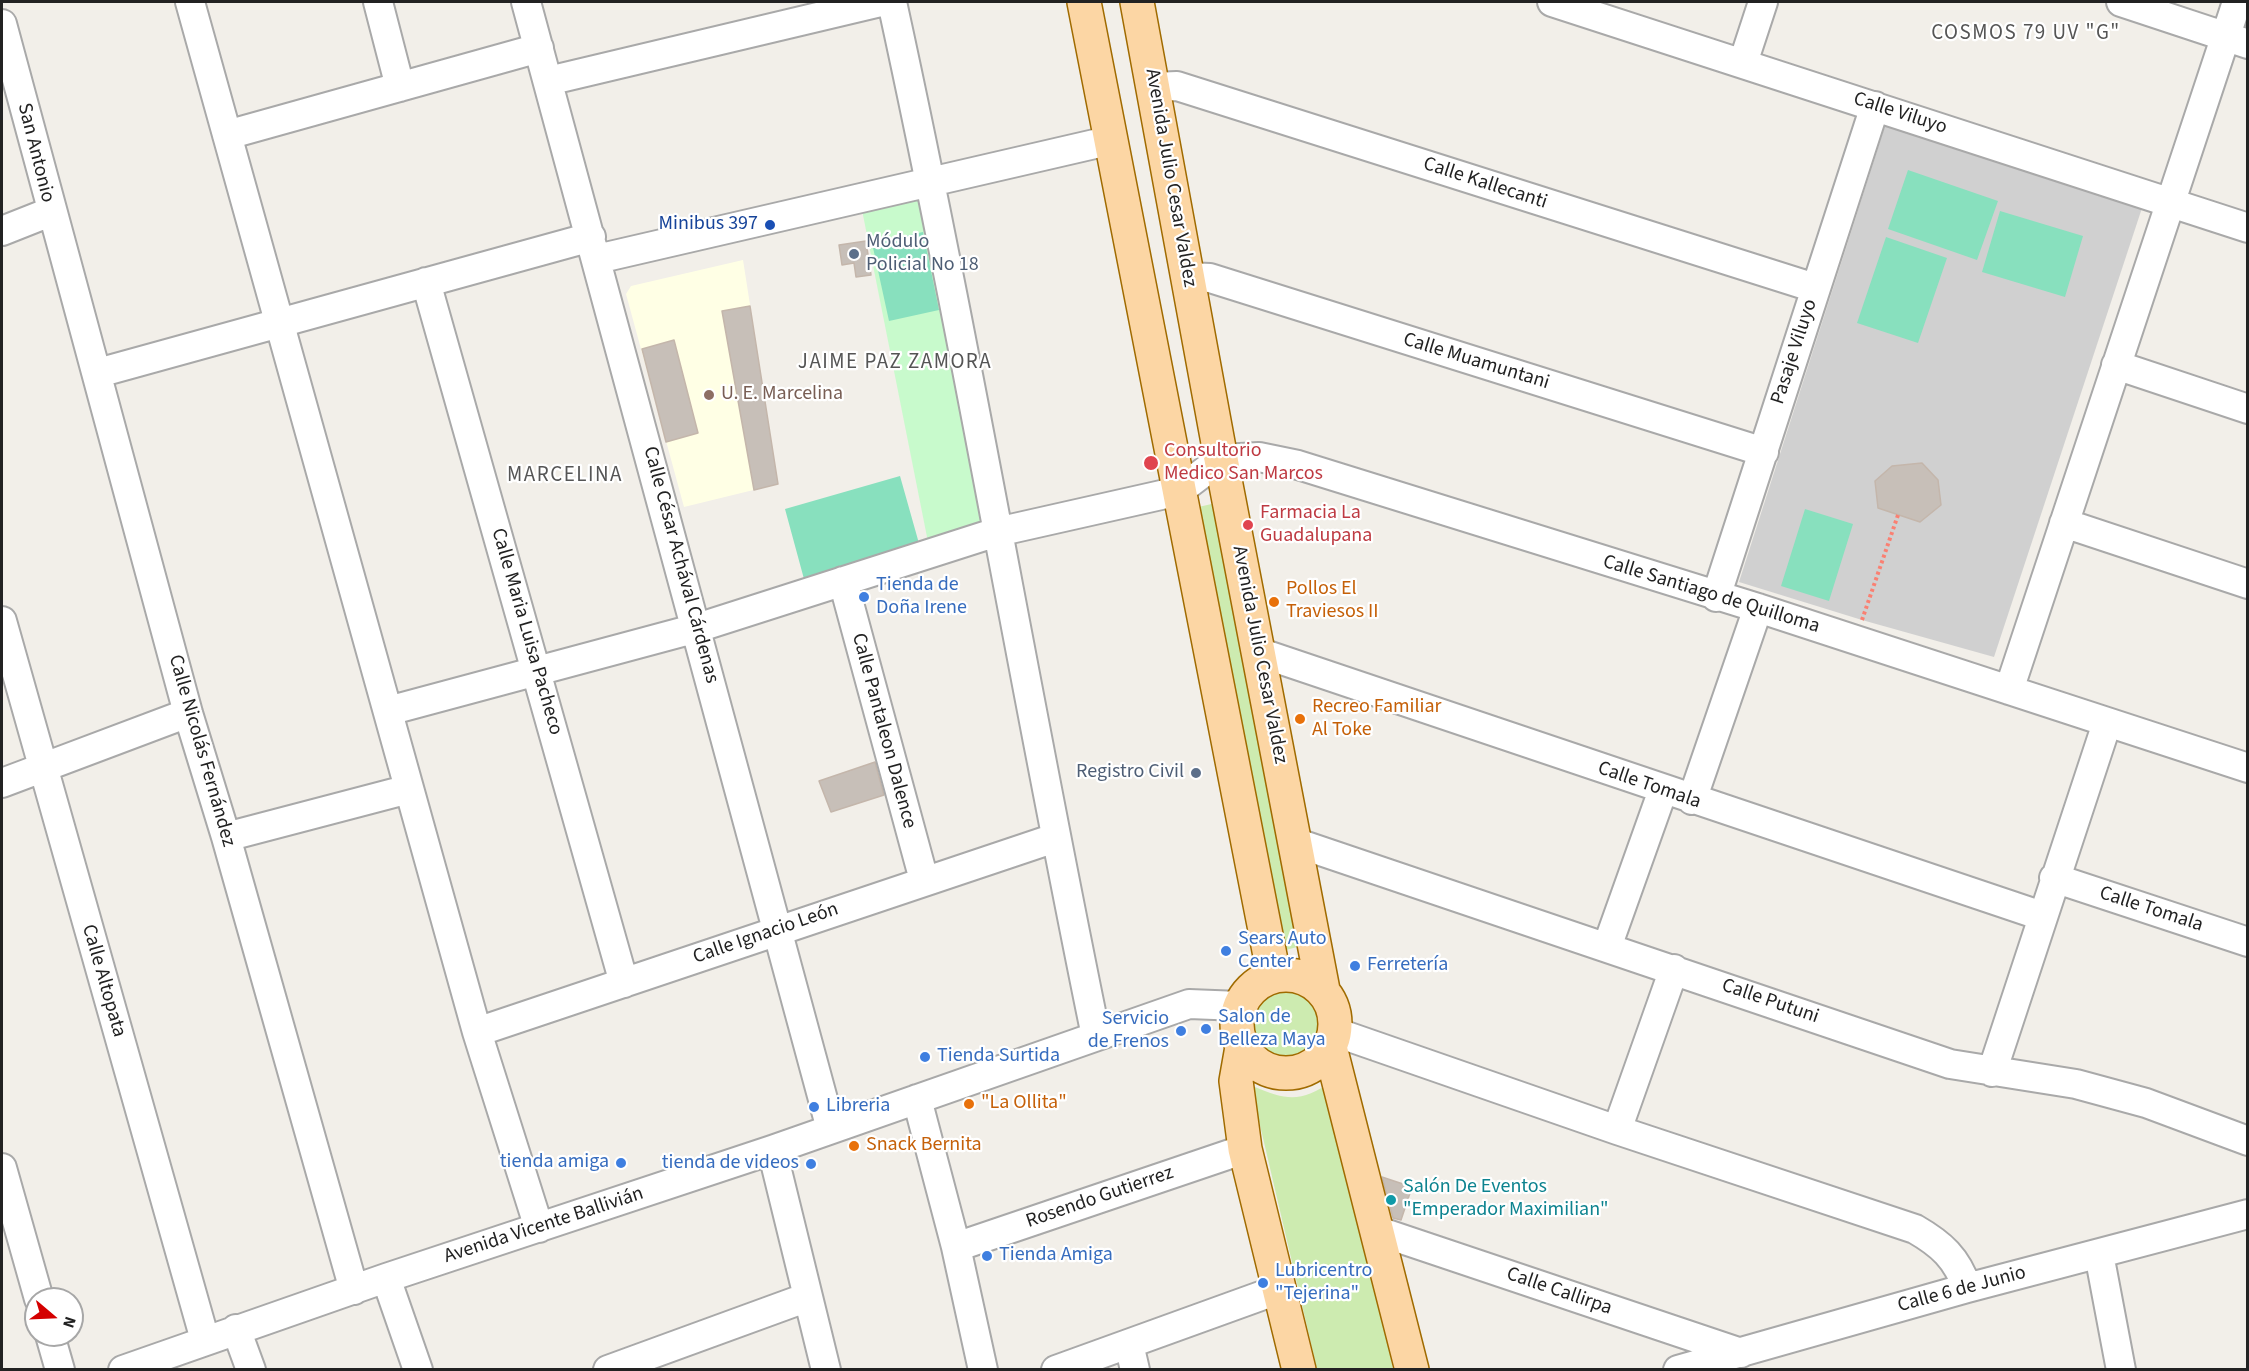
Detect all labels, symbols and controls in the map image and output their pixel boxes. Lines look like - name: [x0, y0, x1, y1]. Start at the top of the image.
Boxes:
- district label: COSMOS 79 UV "G": [1931, 21, 2121, 47]
- street label: Avenida Julio Cesar Valdez: [1139, 67, 1201, 289]
- street label: Calle Viluyo: [1850, 88, 1950, 140]
- street label: San Antonio: [11, 101, 59, 205]
- street label: Calle Kallecanti: [1420, 153, 1550, 215]
- place label: Minibus 397: [659, 213, 758, 237]
- marker: Minibus 397: [763, 218, 777, 232]
- place label: Módulo Policial No 18: [866, 231, 979, 278]
- marker: Módulo Policial No 18: [847, 247, 861, 261]
- street label: Pasaje Viluyo: [1767, 296, 1823, 408]
- street label: Calle Muamuntani: [1400, 328, 1552, 396]
- district label: JAIME PAZ ZAMORA: [798, 350, 992, 376]
- place label: U. E. Marcelina: [721, 383, 843, 407]
- marker: U. E. Marcelina: [702, 388, 716, 402]
- place label: Consultorio Medico San Marcos: [1164, 440, 1323, 487]
- street label: Calle César Achával Cárdenas: [637, 444, 723, 686]
- marker: Consultorio Medico San Marcos: [1142, 454, 1160, 472]
- district label: MARCELINA: [507, 463, 623, 489]
- place label: Farmacia La Guadalupana: [1260, 502, 1372, 549]
- marker: Farmacia La Guadalupana: [1241, 518, 1255, 532]
- street label: Calle Maria Luisa Pacheco: [485, 526, 567, 738]
- street label: Avenida Julio Cesar Valdez: [1226, 544, 1292, 766]
- street label: Calle Santiago de Quilloma: [1600, 551, 1822, 639]
- place label: Tienda de Doña Irene: [876, 574, 967, 621]
- place label: Pollos El Traviesos II: [1286, 578, 1379, 625]
- marker: Tienda de Doña Irene: [857, 590, 871, 604]
- marker: Pollos El Traviesos II: [1267, 595, 1281, 609]
- street label: Calle Pantaleon Dalence: [845, 631, 921, 831]
- street label: Calle Nicolás Fernández: [162, 652, 240, 850]
- place label: Recreo Familiar Al Toke: [1312, 696, 1442, 743]
- marker: Recreo Familiar Al Toke: [1293, 712, 1307, 726]
- street label: Calle Tomala: [1594, 757, 1704, 815]
- place label: Registro Civil: [1076, 761, 1184, 785]
- marker: Registro Civil: [1189, 766, 1203, 780]
- street label: Calle Tomala: [2096, 882, 2206, 938]
- street label: Calle Ignacio León: [690, 898, 842, 970]
- street label: Calle Altopata: [75, 922, 131, 1040]
- place label: Sears Auto Center: [1238, 928, 1327, 975]
- marker: Sears Auto Center: [1219, 944, 1233, 958]
- place label: Ferretería: [1367, 954, 1448, 978]
- marker: Ferretería: [1348, 959, 1362, 973]
- street label: Calle Putuni: [1718, 974, 1822, 1030]
- place label: Salon de Belleza Maya: [1218, 1006, 1326, 1053]
- place label: Servicio de Frenos: [1088, 1008, 1169, 1055]
- marker: Salon de Belleza Maya: [1199, 1022, 1213, 1036]
- marker: Servicio de Frenos: [1174, 1024, 1188, 1038]
- place label: Tienda Surtida: [937, 1045, 1060, 1069]
- marker: Tienda Surtida: [918, 1050, 932, 1064]
- place label: "La Ollita": [981, 1092, 1067, 1116]
- place label: Libreria: [826, 1095, 890, 1119]
- marker: "La Ollita": [962, 1097, 976, 1111]
- marker: Libreria: [807, 1100, 821, 1114]
- place label: Snack Bernita: [866, 1134, 982, 1158]
- marker: Snack Bernita: [847, 1139, 861, 1153]
- place label: tienda amiga: [500, 1151, 609, 1175]
- place label: tienda de videos: [662, 1152, 799, 1176]
- marker: tienda amiga: [614, 1156, 628, 1170]
- marker: tienda de videos: [804, 1157, 818, 1171]
- street label: Rosendo Gutierrez: [1023, 1162, 1177, 1234]
- place label: Salón De Eventos "Emperador Maximilian": [1403, 1176, 1609, 1223]
- street label: Avenida Vicente Ballivián: [441, 1182, 647, 1270]
- marker: Salón De Eventos "Emperador Maximilian": [1384, 1193, 1398, 1207]
- place label: Tienda Amiga: [999, 1244, 1113, 1268]
- marker: Tienda Amiga: [980, 1249, 994, 1263]
- place label: Lubricentro "Tejerina": [1275, 1260, 1372, 1307]
- street label: Calle 6 de Junio: [1895, 1261, 2029, 1319]
- street label: Calle Callirpa: [1503, 1263, 1615, 1321]
- marker: Lubricentro "Tejerina": [1256, 1276, 1270, 1290]
- north arrow: [24, 1287, 84, 1347]
- text: N: [57, 1314, 81, 1331]

